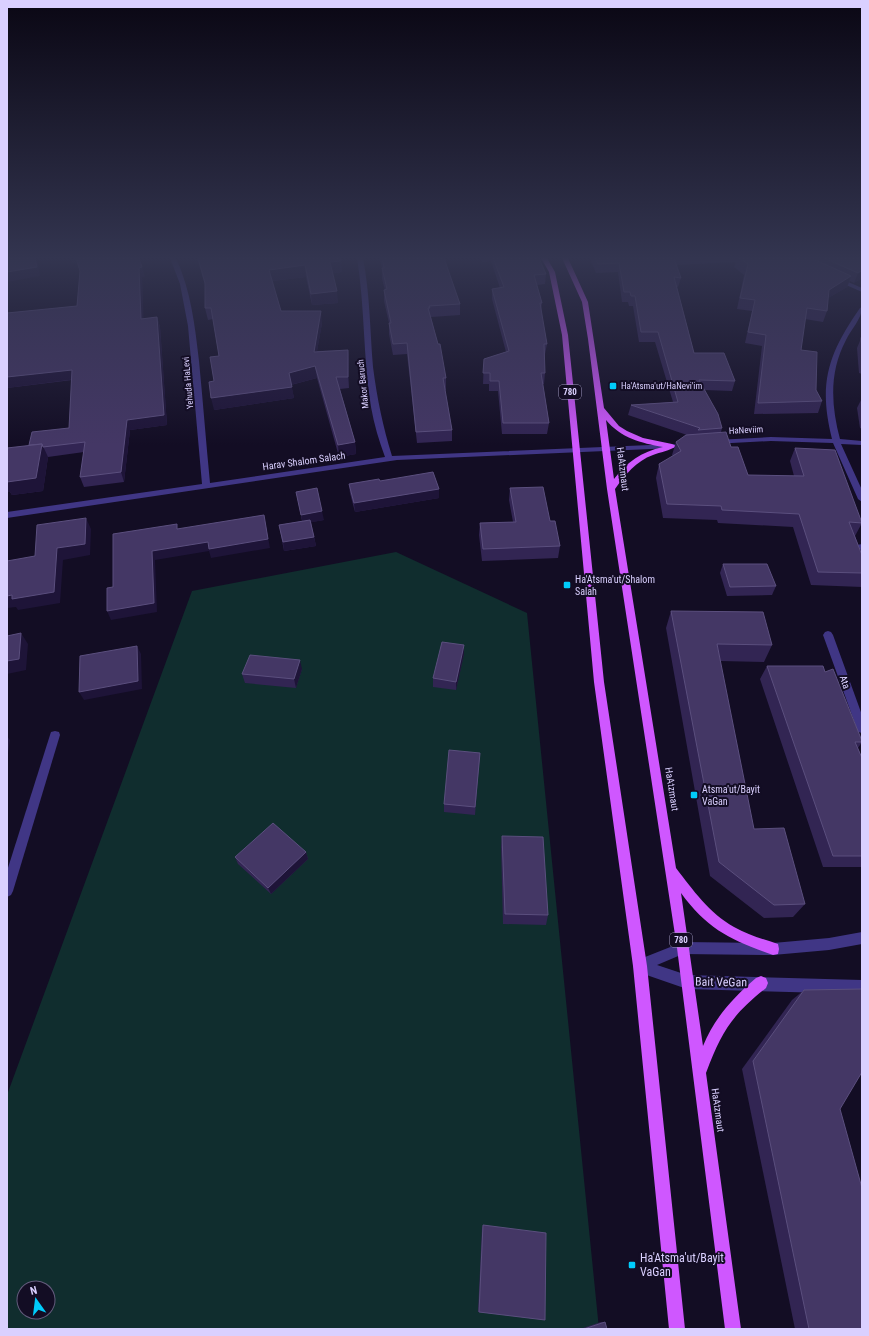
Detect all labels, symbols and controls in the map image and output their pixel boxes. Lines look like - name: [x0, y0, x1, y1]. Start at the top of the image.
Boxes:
- street label: Yehuda HaLevi: [181, 356, 195, 410]
- street label: Makor Baruch: [355, 359, 371, 409]
- marker: Ha'Atsma'ut/HaNevi'im: [608, 381, 618, 391]
- place label: Ha'Atsma'ut/HaNevi'im: [621, 381, 702, 391]
- road number: 780: [559, 385, 581, 399]
- street label: HaNeviim: [729, 424, 764, 436]
- street label: HaAtzmaut: [615, 446, 631, 492]
- street label: Harav Shalom Salach: [262, 450, 346, 472]
- place label: Ha'Atsma'ut/Shalom Salah: [575, 574, 655, 597]
- marker: Ha'Atsma'ut/Shalom Salah: [562, 580, 572, 590]
- street label: Ata: [838, 674, 853, 690]
- street label: HaAtzmaut: [663, 766, 681, 812]
- place label: Atsma'ut/Bayit VaGan: [702, 784, 760, 807]
- marker: Atsma'ut/Bayit VaGan: [689, 790, 699, 800]
- road number: 780: [670, 933, 692, 947]
- street label: Bait VeGan: [695, 975, 747, 989]
- street label: HaAtzmaut: [709, 1087, 727, 1133]
- place label: Ha'Atsma'ut/Bayit VaGan: [640, 1251, 724, 1279]
- marker: Ha'Atsma'ut/Bayit VaGan: [627, 1260, 637, 1270]
- north arrow: [16, 1280, 56, 1320]
- text: N: [29, 1284, 39, 1298]

